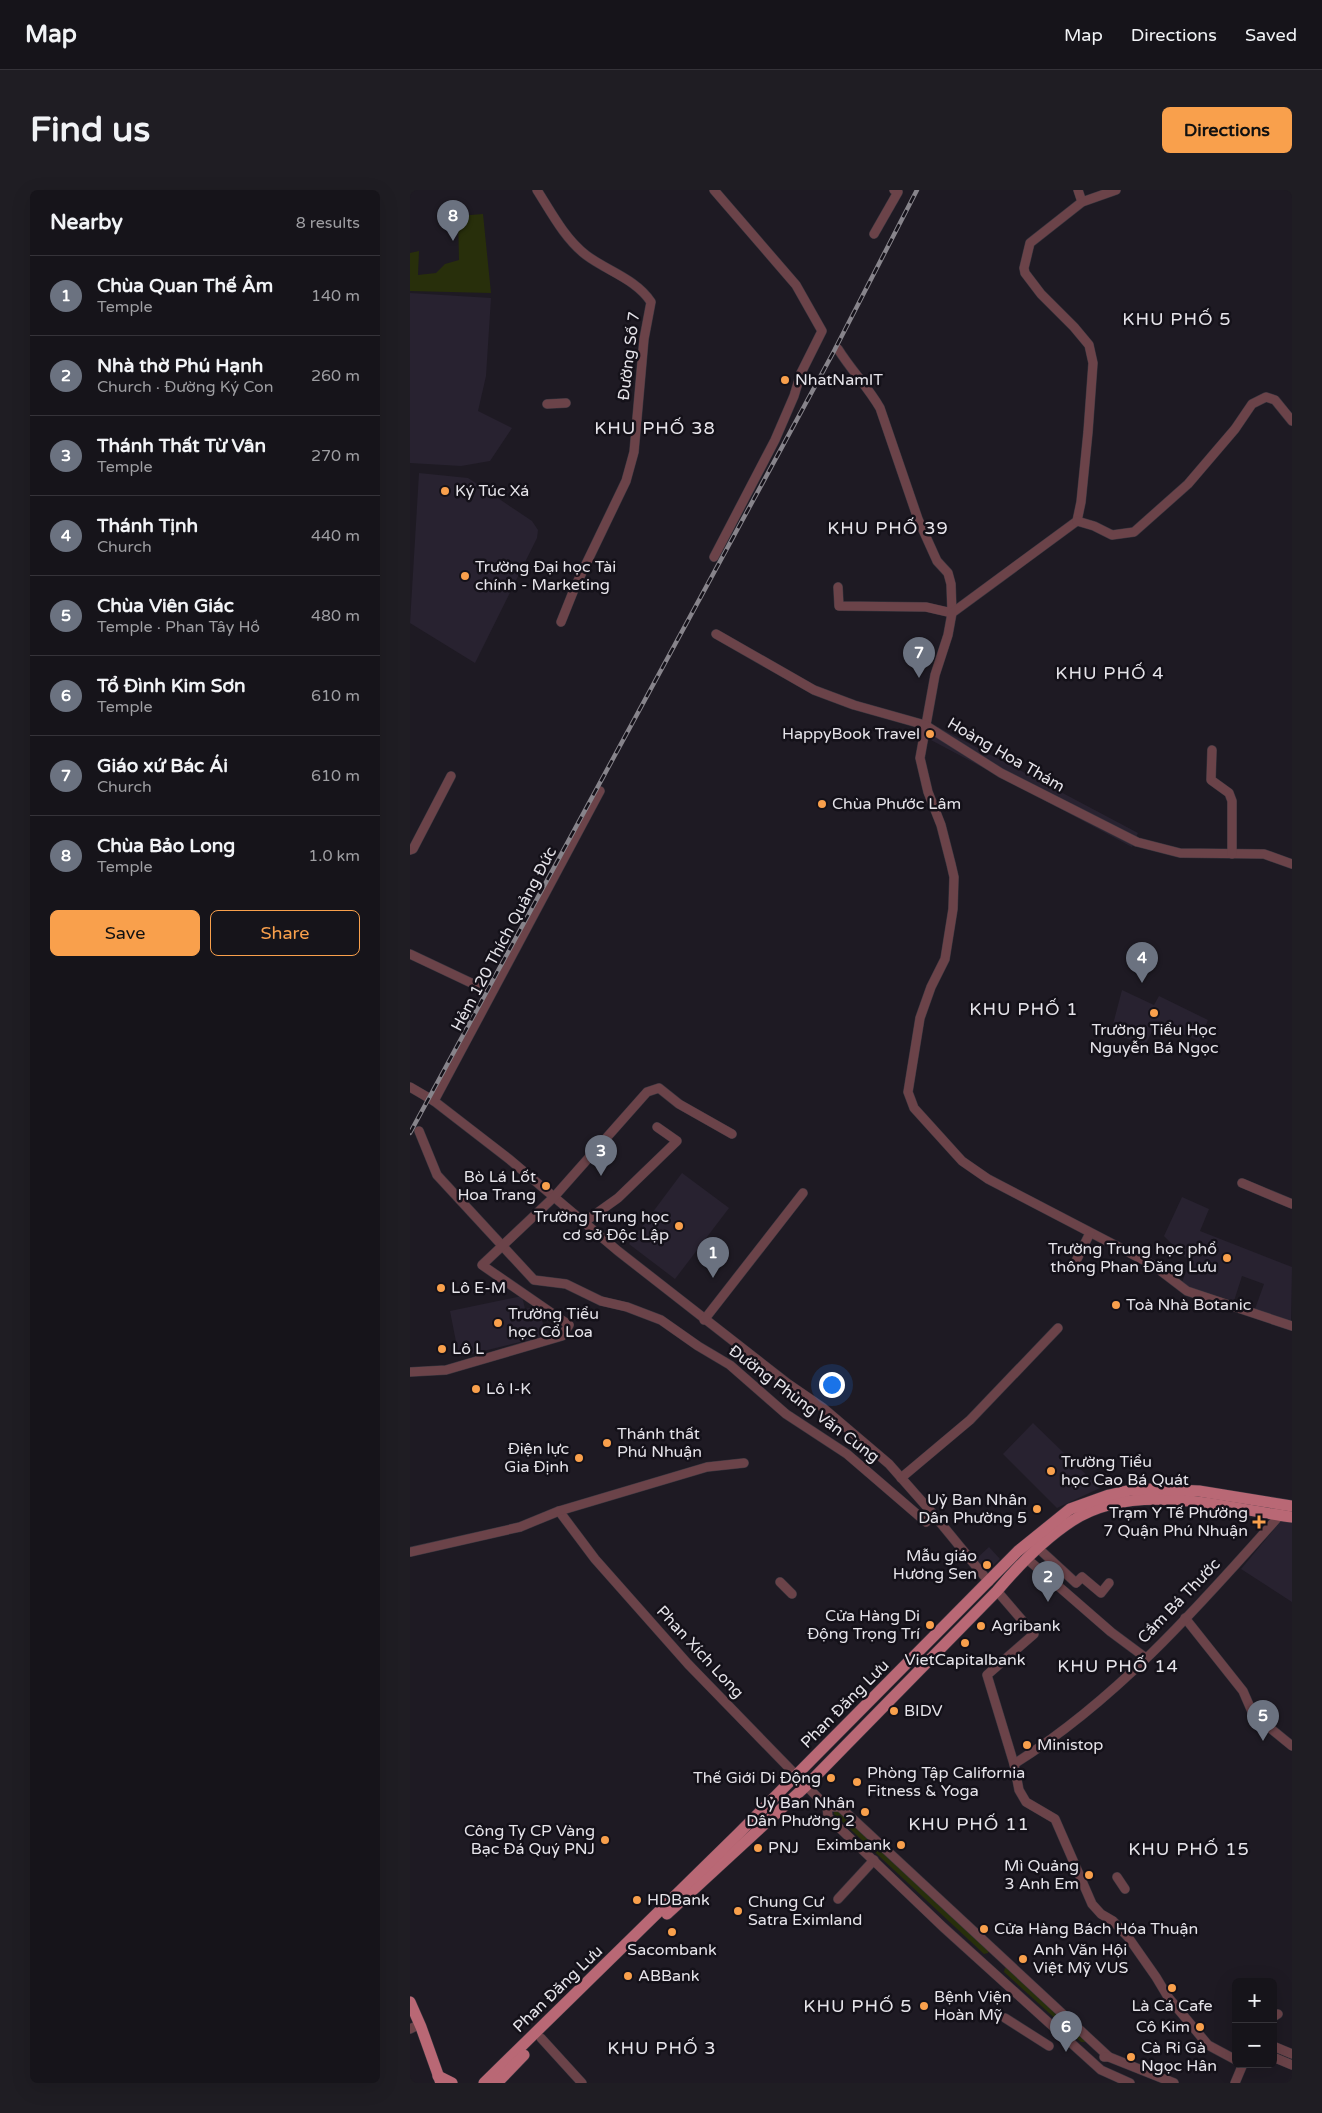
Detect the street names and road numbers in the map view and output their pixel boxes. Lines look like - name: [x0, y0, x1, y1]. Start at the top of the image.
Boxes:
- street label: Đường Số 7: [614, 310, 644, 402]
- street label: Hoàng Hoa Thám: [944, 713, 1068, 797]
- street label: Hẻm 120 Thích Quảng Đức: [447, 843, 561, 1035]
- street label: Đường Phùng Văn Cung: [725, 1341, 883, 1467]
- street label: Cầm Bá Thước: [1133, 1554, 1225, 1648]
- street label: Phan Xích Long: [652, 1602, 748, 1702]
- street label: Phan Đăng Lưu: [797, 1656, 893, 1752]
- street label: Phan Đăng Lưu: [509, 1941, 607, 2037]

